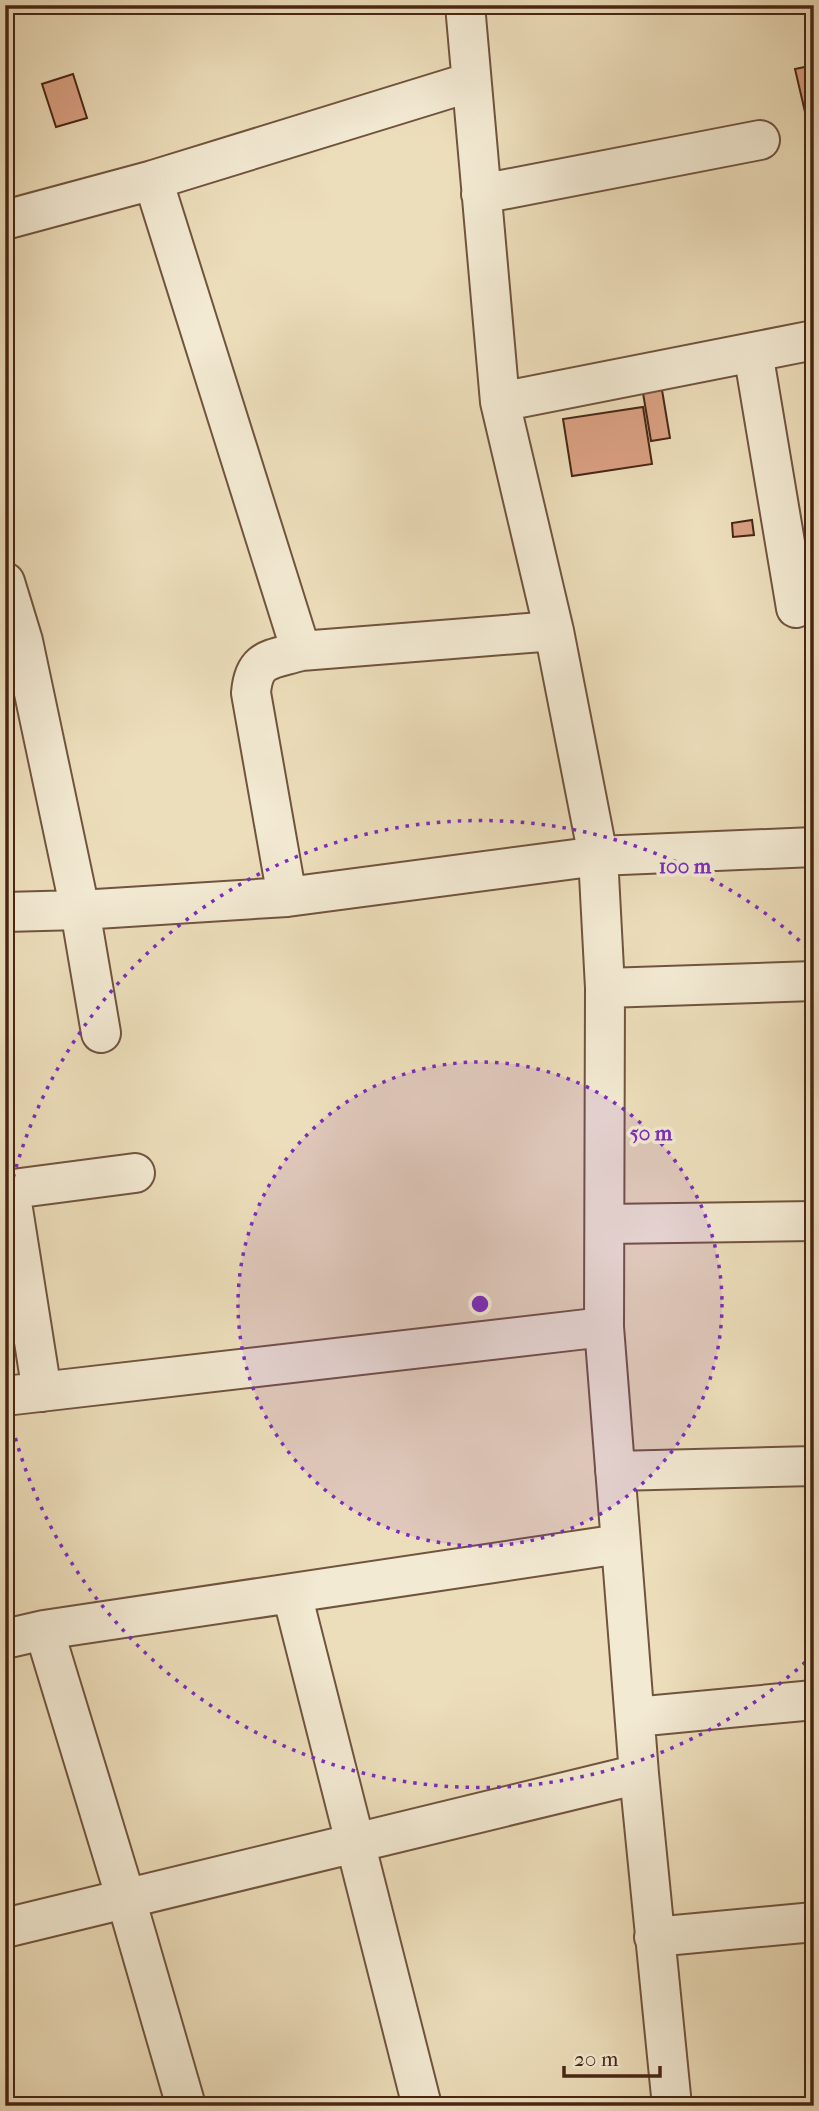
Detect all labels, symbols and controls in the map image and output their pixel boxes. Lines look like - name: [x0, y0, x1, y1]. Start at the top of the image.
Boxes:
- text: 100 m: [659, 854, 712, 878]
- text: 50 m: [630, 1121, 673, 1145]
- centre of rings: [468, 1292, 492, 1316]
- scale bar: [564, 2034, 660, 2078]
- text: 20 m: [574, 2047, 619, 2071]

